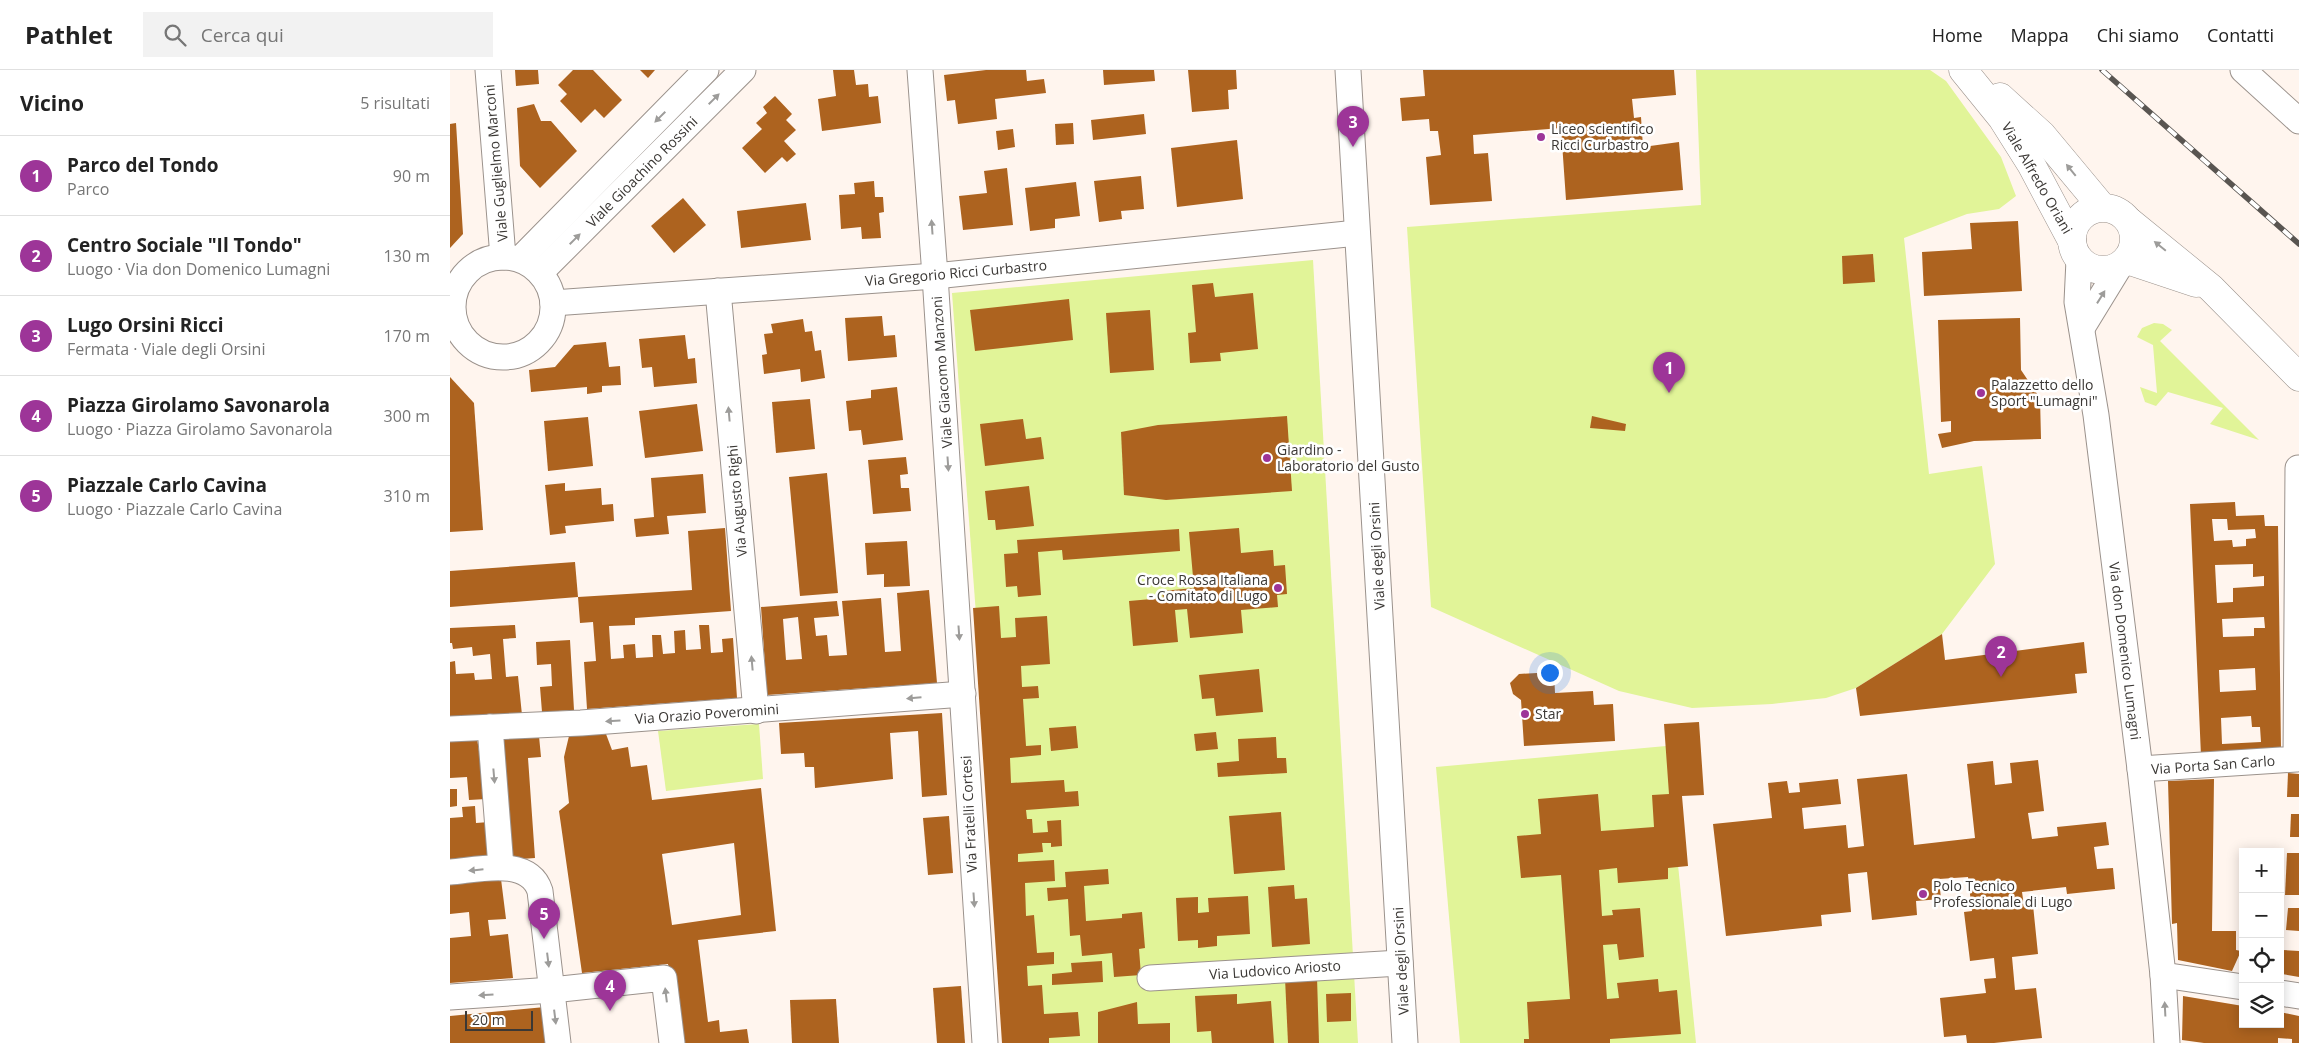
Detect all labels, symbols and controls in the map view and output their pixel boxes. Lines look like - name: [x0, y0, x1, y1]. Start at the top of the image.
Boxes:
- search box: [143, 12, 493, 57]
- text: Pathlet: [25, 18, 113, 51]
- icon: search: [161, 21, 189, 49]
- text: Cerca qui: [201, 22, 284, 48]
- text: Home: [1932, 23, 1983, 47]
- text: Mappa: [2011, 23, 2069, 47]
- text: Chi siamo: [2097, 23, 2179, 47]
- text: Contatti: [2207, 23, 2274, 47]
- street label: Viale Guglielmo Marconi: [479, 84, 512, 243]
- text: Vicino: [20, 89, 84, 117]
- text: 5 risultati: [360, 92, 430, 114]
- one-way arrow: [708, 93, 720, 105]
- pin: 3: [1337, 106, 1369, 147]
- one-way arrow: [654, 111, 666, 123]
- street label: Viale Gioachino Rossini: [582, 112, 701, 231]
- street label: Viale Alfredo Oriani: [1998, 118, 2077, 237]
- place label: Liceo scientifico Ricci Curbastro: [1551, 119, 1654, 154]
- marker: Liceo scientifico Ricci Curbastro: [1535, 131, 1547, 143]
- text: Parco del Tondo: [67, 152, 219, 178]
- one-way arrow: [2066, 163, 2077, 176]
- text: 1: [31, 165, 41, 187]
- text: 90 m: [393, 165, 430, 187]
- text: Parco: [67, 178, 109, 200]
- one-way arrow: [927, 219, 935, 235]
- text: Centro Sociale "Il Tondo": [67, 232, 302, 258]
- one-way arrow: [569, 233, 581, 245]
- one-way arrow: [2154, 241, 2166, 252]
- text: 2: [31, 245, 41, 267]
- text: 130 m: [384, 245, 430, 267]
- street label: Via Gregorio Ricci Curbastro: [864, 255, 1048, 290]
- text: Luogo · Via don Domenico Lumagni: [67, 258, 330, 280]
- one-way arrow: [2096, 291, 2105, 304]
- street label: Viale Giacomo Manzoni: [927, 295, 956, 449]
- text: Lugo Orsini Ricci: [67, 312, 224, 338]
- text: 3: [31, 325, 41, 347]
- text: 170 m: [384, 325, 430, 347]
- text: Fermata · Viale degli Orsini: [67, 338, 265, 360]
- pin: 1: [1653, 352, 1685, 393]
- place label: Palazzetto dello Sport "Lumagni": [1991, 375, 2098, 410]
- marker: Palazzetto dello Sport "Lumagni": [1975, 387, 1987, 399]
- text: Piazza Girolamo Savonarola: [67, 392, 330, 418]
- text: 4: [31, 405, 41, 427]
- text: 300 m: [384, 405, 430, 427]
- one-way arrow: [725, 405, 733, 421]
- text: Luogo · Piazza Girolamo Savonarola: [67, 418, 333, 440]
- place label: Giardino - Laboratorio del Gusto: [1277, 440, 1420, 475]
- street label: Via Augusto Righi: [722, 444, 751, 558]
- marker: Giardino - Laboratorio del Gusto: [1261, 452, 1273, 464]
- one-way arrow: [944, 457, 952, 473]
- text: Piazzale Carlo Cavina: [67, 472, 267, 498]
- text: 5: [31, 485, 41, 507]
- text: 310 m: [384, 485, 430, 507]
- text: Luogo · Piazzale Carlo Cavina: [67, 498, 282, 520]
- street label: Viale degli Orsini: [1364, 501, 1389, 611]
- street label: Via don Domenico Lumagni: [2105, 561, 2146, 741]
- place label: Croce Rossa Italiana - Comitato di Lugo: [1137, 570, 1268, 605]
- marker: Croce Rossa Italiana - Comitato di Lugo: [1272, 582, 1284, 594]
- one-way arrow: [955, 625, 963, 641]
- pin: 2: [1985, 636, 2017, 677]
- one-way arrow: [747, 654, 755, 670]
- your location: [1537, 660, 1563, 686]
- one-way arrow: [906, 694, 922, 702]
- street label: Via Orazio Poveromini: [634, 699, 780, 728]
- place label: Star: [1535, 704, 1561, 723]
- marker: Star: [1519, 708, 1531, 720]
- one-way arrow: [605, 717, 621, 725]
- street label: Via Porta San Carlo: [2150, 751, 2276, 778]
- street label: Via Fratelli Cortesi: [956, 755, 981, 873]
- one-way arrow: [491, 768, 499, 784]
- map controls: [2239, 848, 2284, 1028]
- button: +: [2239, 848, 2284, 893]
- one-way arrow: [467, 866, 483, 874]
- place label: Polo Tecnico Professionale di Lugo: [1933, 876, 2073, 911]
- marker: Polo Tecnico Professionale di Lugo: [1917, 888, 1929, 900]
- one-way arrow: [970, 892, 978, 908]
- button: −: [2239, 893, 2284, 938]
- pin: 5: [528, 898, 560, 939]
- street label: Viale degli Orsini: [1388, 906, 1413, 1016]
- button: locate: [2239, 938, 2284, 983]
- one-way arrow: [544, 952, 552, 968]
- street label: Via Ludovico Ariosto: [1208, 955, 1342, 984]
- pin: 4: [594, 970, 626, 1011]
- button: layers: [2239, 983, 2284, 1028]
- one-way arrow: [662, 986, 670, 1002]
- one-way arrow: [477, 991, 493, 999]
- one-way arrow: [2160, 1001, 2168, 1017]
- scale bar: [465, 1008, 532, 1031]
- one-way arrow: [551, 1009, 559, 1025]
- text: 20 m: [472, 1010, 505, 1029]

